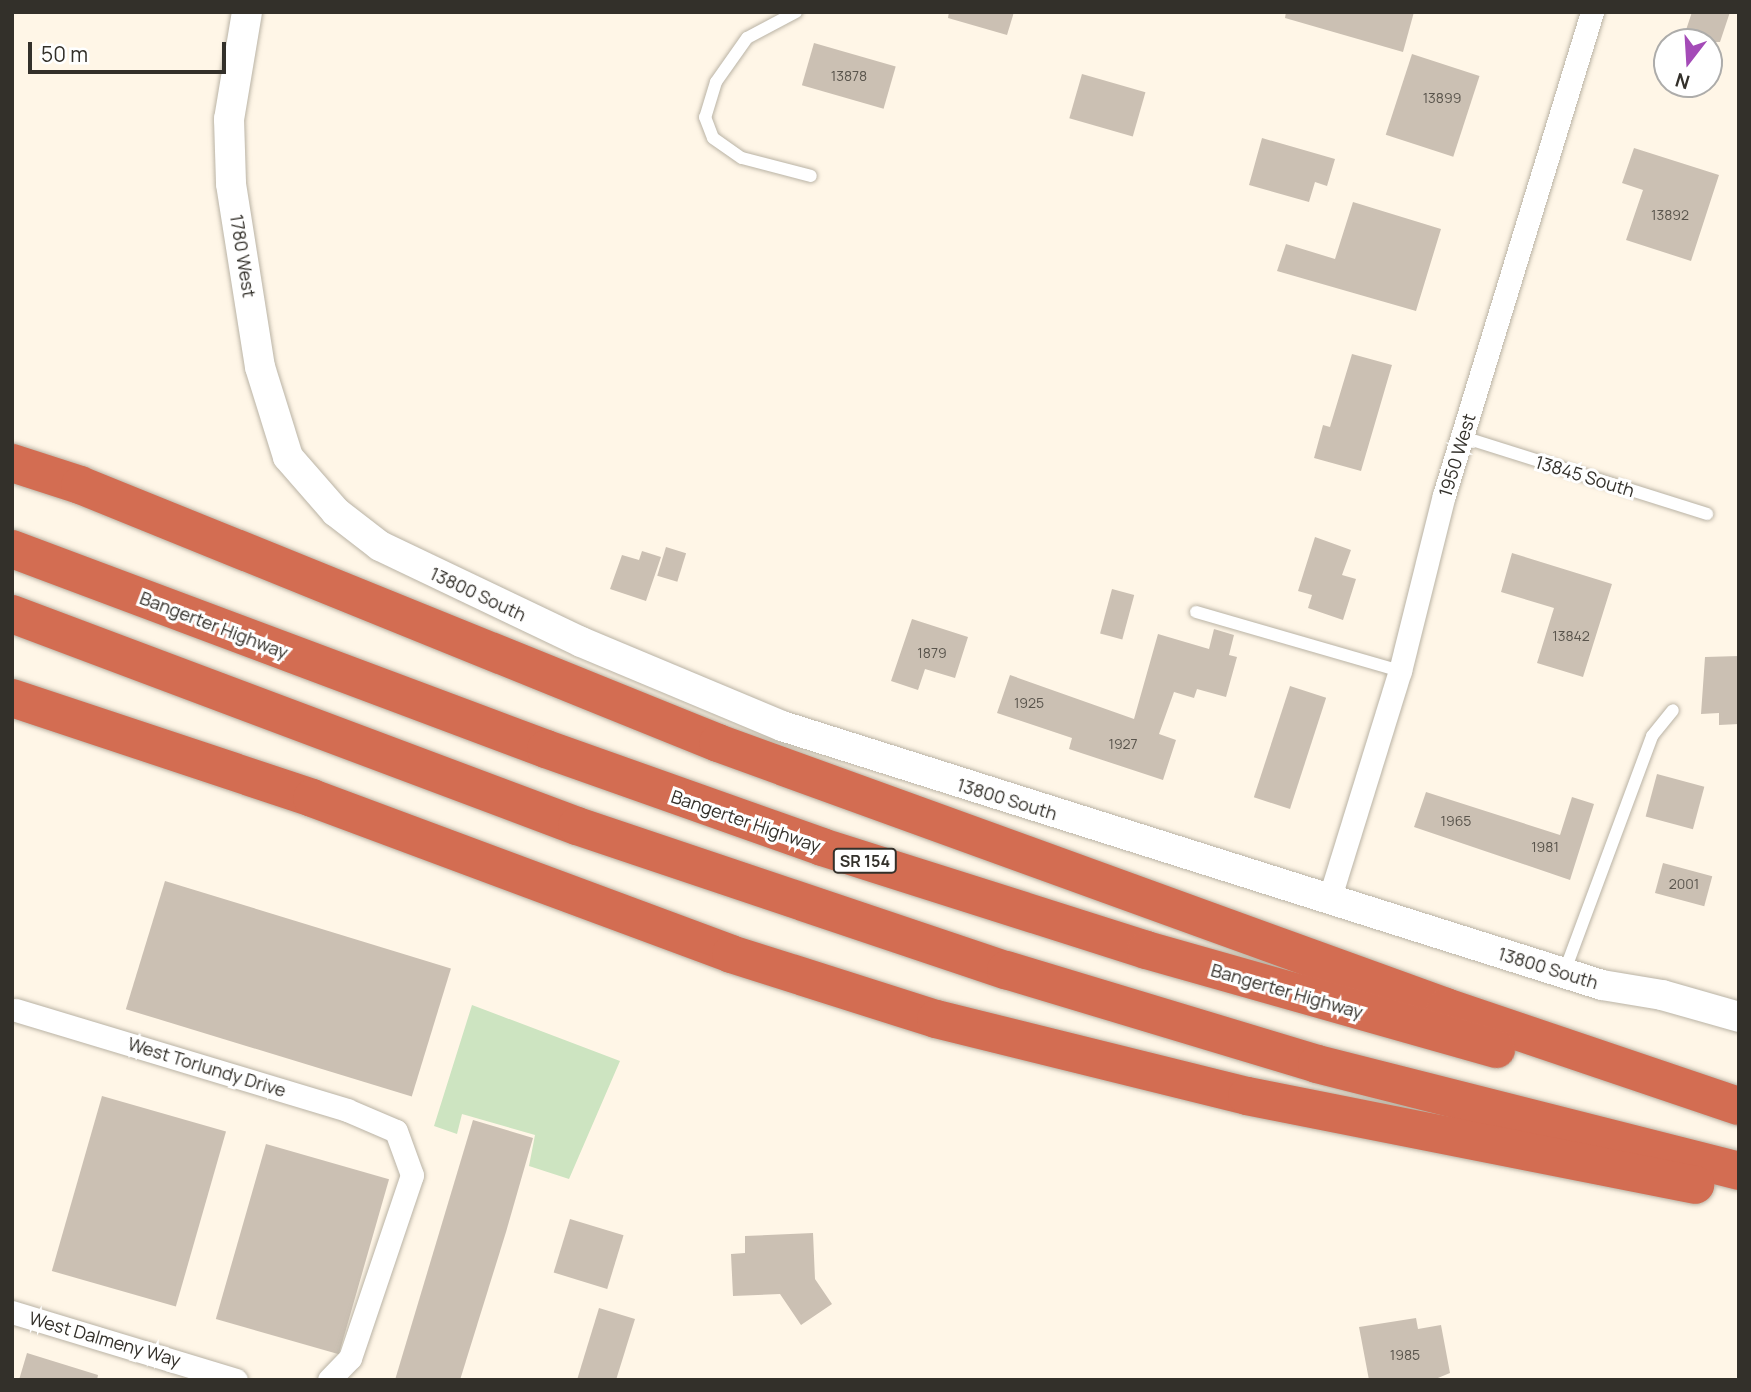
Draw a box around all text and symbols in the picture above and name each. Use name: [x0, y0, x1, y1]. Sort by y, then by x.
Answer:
scale bar: [32, 28, 229, 72]
north arrow: [1653, 28, 1723, 98]
text: 50 m: [41, 40, 88, 68]
text: N: [1672, 67, 1693, 96]
house number: 13878: [831, 68, 867, 84]
house number: 13899: [1423, 90, 1461, 106]
house number: 13892: [1651, 207, 1689, 223]
street label: 1780 West: [226, 213, 260, 299]
street label: 1950 West: [1434, 411, 1480, 499]
street label: 13845 South: [1533, 451, 1637, 501]
street label: 13800 South: [427, 562, 529, 626]
street label: Bangerter Highway: [137, 587, 291, 663]
house number: 13842: [1552, 628, 1590, 644]
house number: 1879: [917, 645, 947, 661]
house number: 1925: [1014, 695, 1044, 711]
house number: 1927: [1108, 736, 1138, 752]
street label: 13800 South: [954, 774, 1060, 824]
street label: Bangerter Highway: [668, 785, 824, 857]
house number: 1965: [1441, 813, 1471, 829]
house number: 1981: [1531, 839, 1559, 855]
road number: SR 154: [832, 848, 898, 874]
house number: 2001: [1669, 876, 1699, 892]
street label: 13800 South: [1495, 943, 1601, 993]
street label: Bangerter Highway: [1209, 959, 1365, 1023]
street label: West Torlundy Drive: [125, 1033, 289, 1101]
street label: West Dalmeny Way: [27, 1307, 183, 1371]
house number: 1985: [1390, 1347, 1420, 1363]

